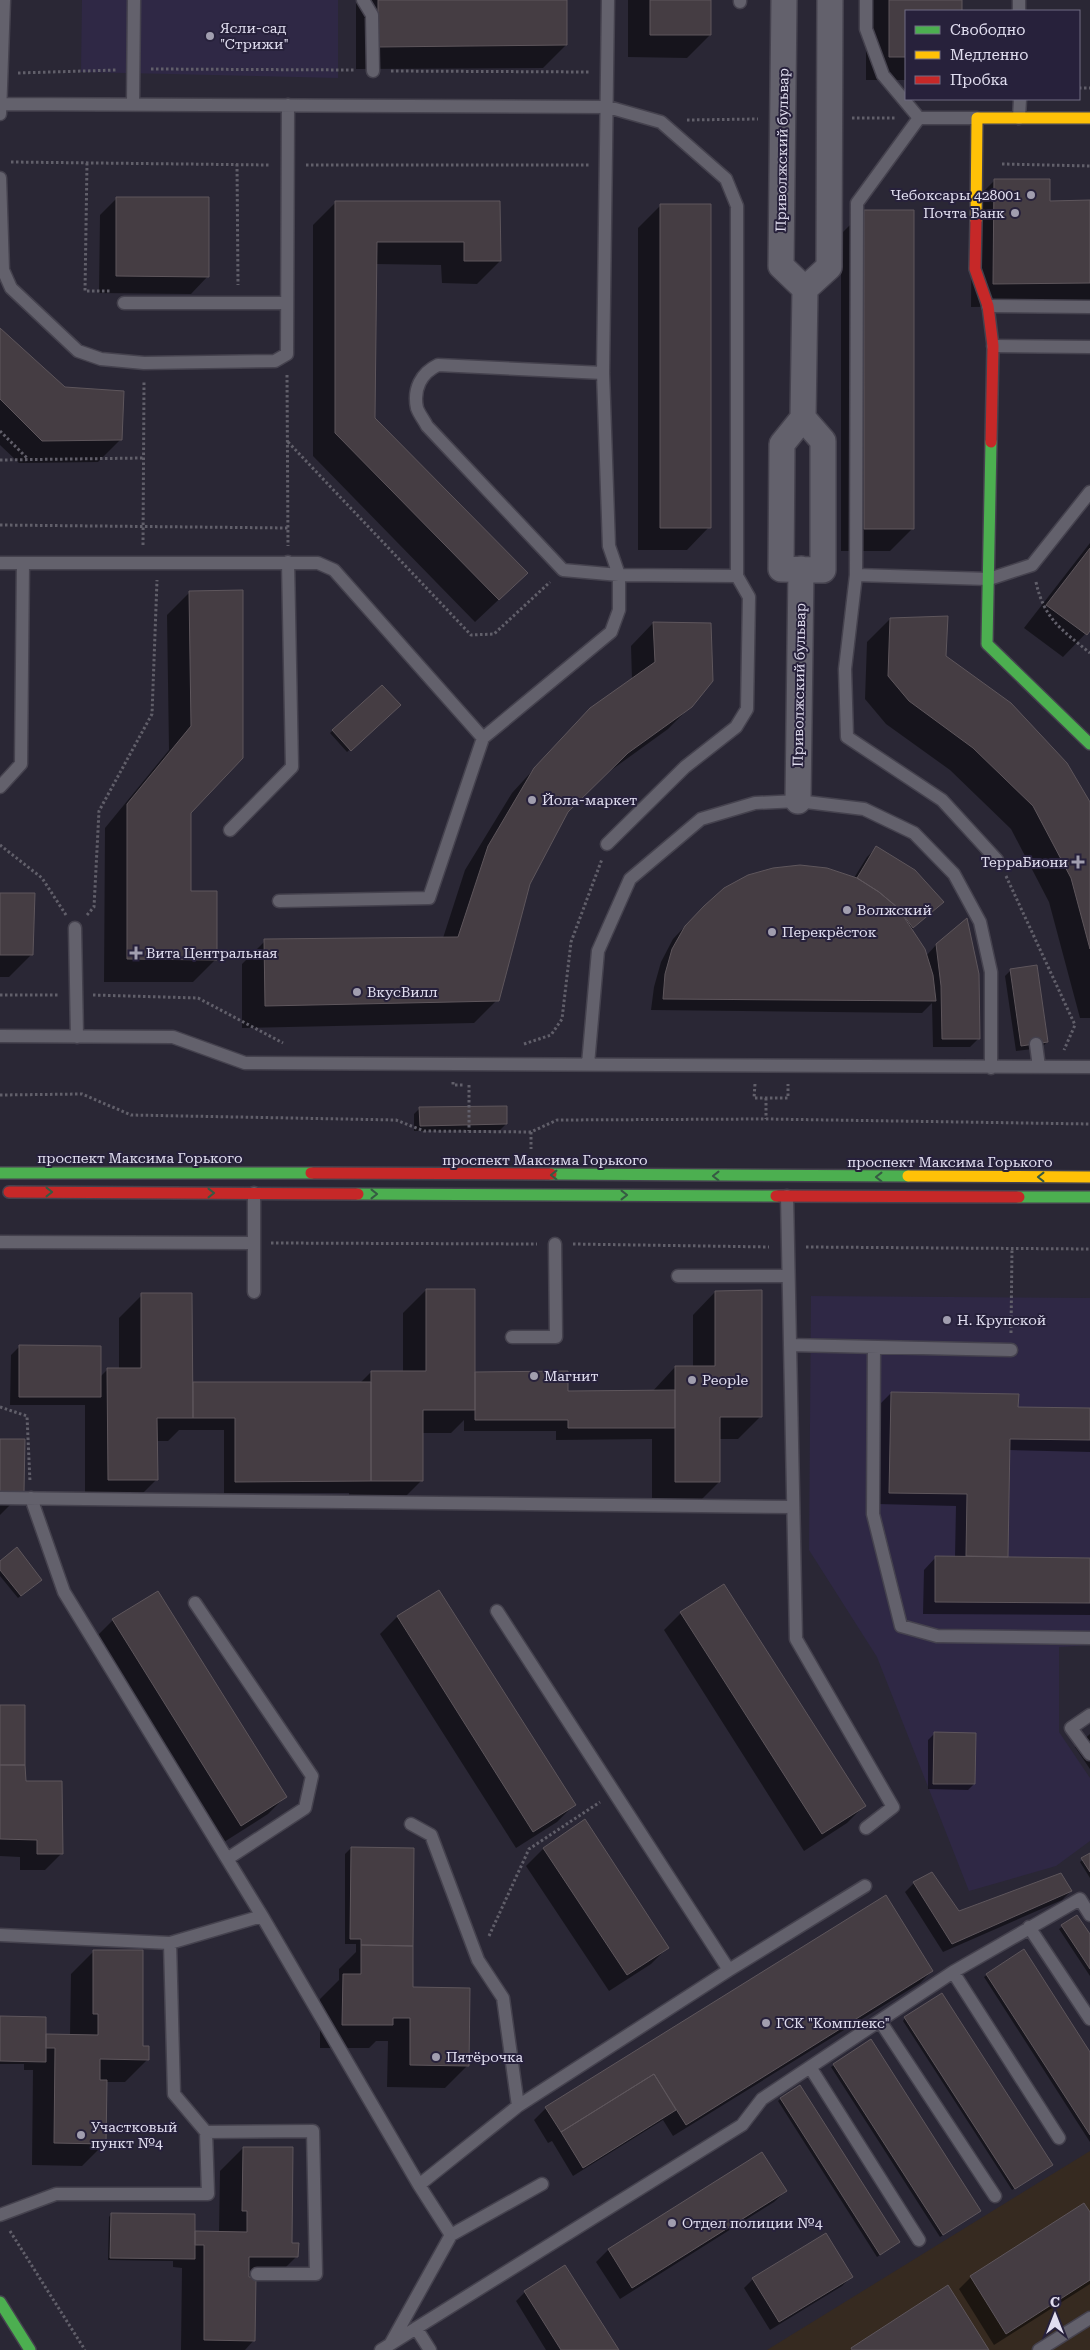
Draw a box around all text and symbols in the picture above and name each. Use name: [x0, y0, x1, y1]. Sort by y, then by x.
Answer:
legend: [905, 10, 1080, 100]
place label: Ясли-сад "Стрижи": [220, 20, 289, 52]
text: Свободно: [950, 21, 1025, 39]
marker: Ясли-сад "Стрижи": [204, 30, 216, 42]
text: Медленно: [950, 46, 1029, 64]
street label: Приволжский бульвар: [773, 68, 791, 232]
text: Пробка: [950, 71, 1008, 89]
place label: Чебоксары 428001: [890, 187, 1021, 203]
marker: Чебоксары 428001: [1025, 189, 1037, 201]
place label: Почта Банк: [923, 205, 1005, 221]
marker: Почта Банк: [1009, 207, 1021, 219]
street label: Приволжский бульвар: [790, 603, 808, 767]
place label: Йола-маркет: [542, 792, 637, 808]
marker: Йола-маркет: [526, 794, 538, 806]
place label: ТерраБиони: [981, 854, 1068, 870]
marker: ТерраБиони: [1072, 856, 1084, 868]
place label: Волжский: [857, 902, 932, 918]
marker: Волжский: [841, 904, 853, 916]
place label: Перекрёсток: [782, 924, 877, 940]
marker: Перекрёсток: [766, 926, 778, 938]
place label: Вита Центральная: [146, 945, 278, 961]
marker: Вита Центральная: [130, 947, 142, 959]
place label: ВкусВилл: [367, 984, 438, 1000]
marker: ВкусВилл: [351, 986, 363, 998]
street label: проспект Максима Горького: [37, 1150, 243, 1166]
street label: проспект Максима Горького: [442, 1152, 648, 1168]
street label: проспект Максима Горького: [847, 1154, 1053, 1170]
one-way arrow: [550, 1170, 558, 1180]
one-way arrow: [712, 1171, 720, 1181]
one-way arrow: [875, 1171, 883, 1182]
one-way arrow: [1037, 1172, 1045, 1182]
one-way arrow: [45, 1187, 53, 1198]
one-way arrow: [208, 1188, 215, 1198]
one-way arrow: [370, 1189, 378, 1199]
one-way arrow: [620, 1190, 628, 1200]
place label: Н. Крупской: [957, 1312, 1046, 1328]
marker: Н. Крупской: [941, 1314, 953, 1326]
place label: Магнит: [544, 1368, 598, 1384]
marker: Магнит: [528, 1370, 540, 1382]
place label: People: [702, 1372, 749, 1388]
marker: People: [686, 1374, 698, 1386]
place label: ГСК "Комплекс": [776, 2015, 890, 2031]
marker: ГСК "Комплекс": [760, 2017, 772, 2029]
place label: Пятёрочка: [446, 2049, 523, 2065]
marker: Пятёрочка: [430, 2051, 442, 2063]
place label: Участковый пункт №4: [91, 2119, 177, 2151]
marker: Участковый пункт №4: [75, 2129, 87, 2141]
place label: Отдел полиции №4: [682, 2215, 823, 2231]
marker: Отдел полиции №4: [666, 2217, 678, 2229]
north arrow: [1030, 2290, 1080, 2340]
text: С: [1050, 2294, 1060, 2310]

